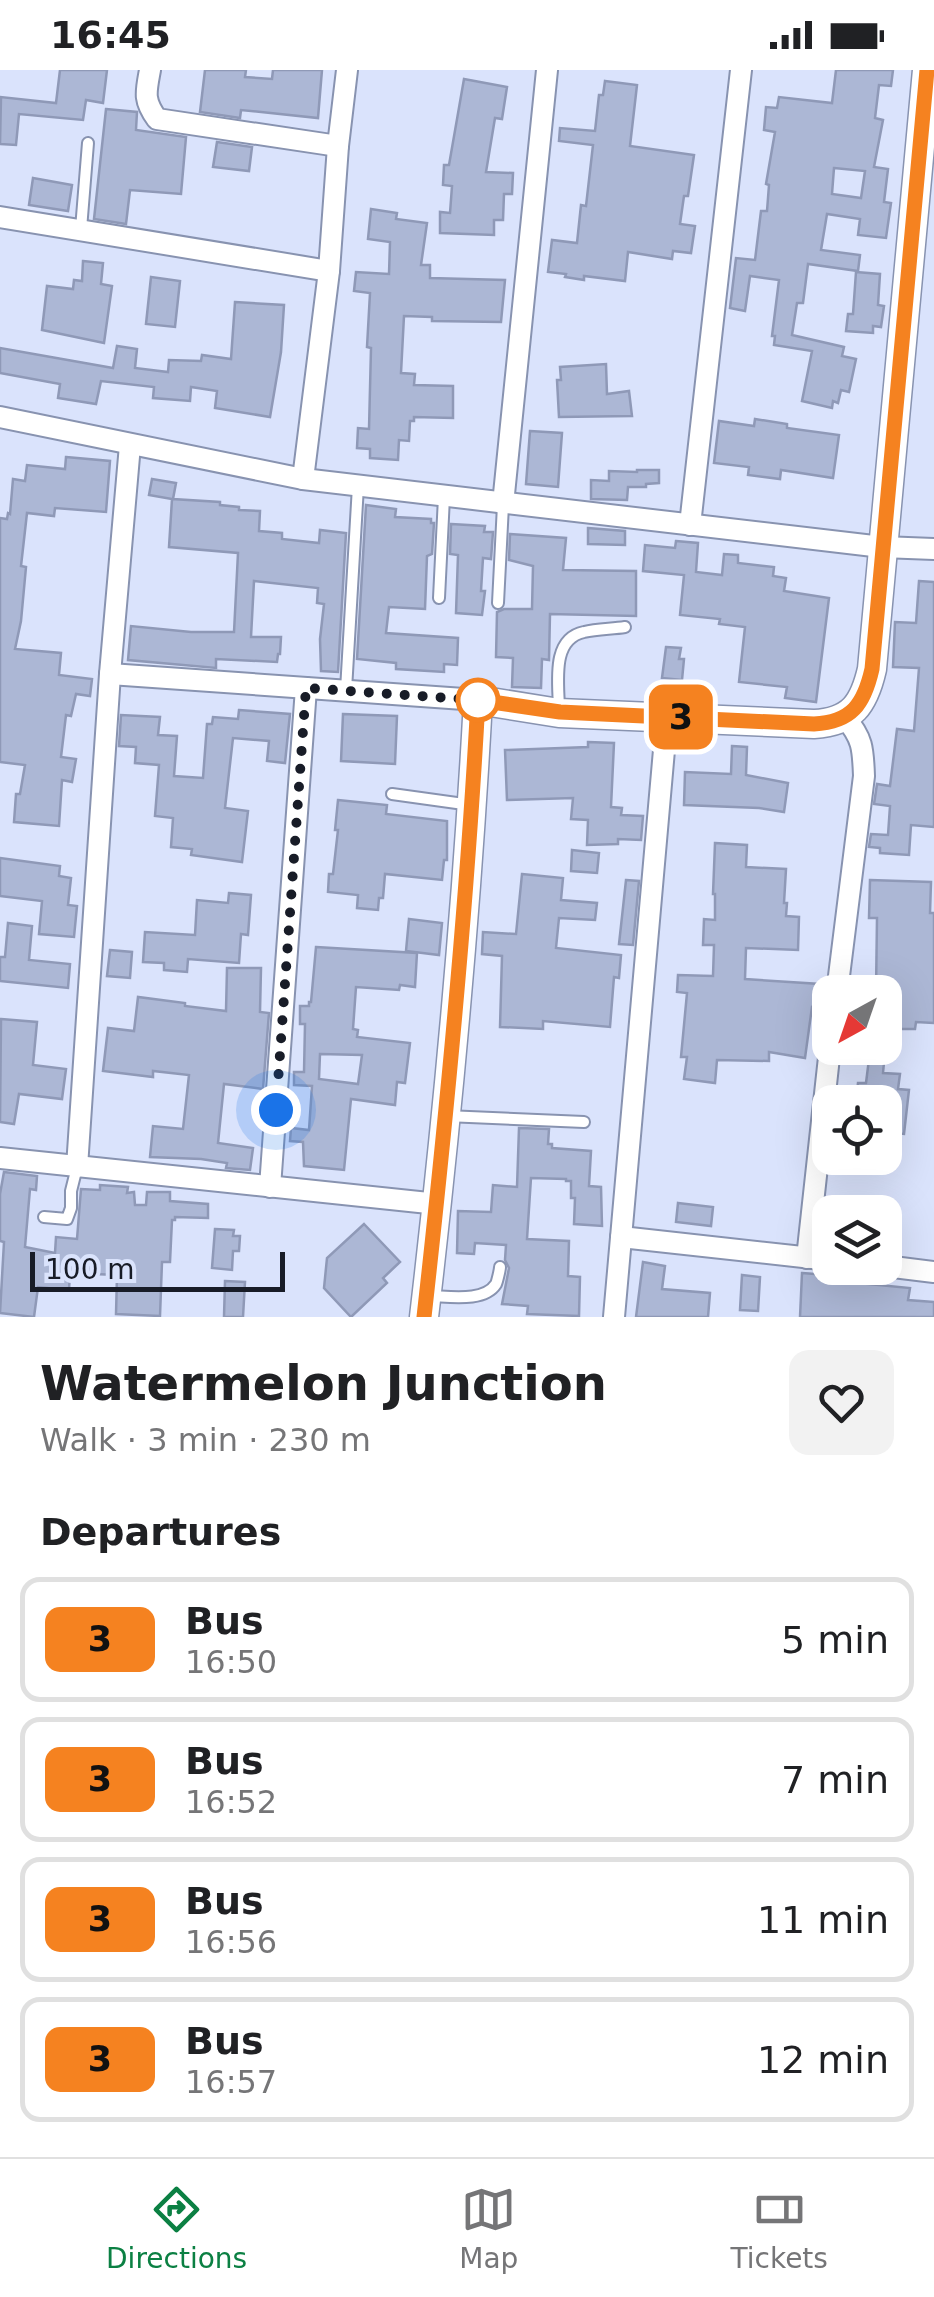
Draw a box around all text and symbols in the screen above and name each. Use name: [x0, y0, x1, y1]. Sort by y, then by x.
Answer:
text: 16:45: [50, 13, 171, 57]
unlabelled marker: [457, 679, 499, 721]
line badge: 3: [648, 684, 714, 750]
text: 3: [669, 697, 693, 737]
north arrow: [812, 975, 902, 1065]
map controls: [812, 975, 902, 1285]
your location: [251, 1085, 301, 1135]
button: locate: [812, 1085, 902, 1175]
button: layers: [812, 1195, 902, 1285]
scale bar: [30, 1247, 285, 1292]
text: 100 m: [45, 1253, 135, 1286]
button: heart: [789, 1350, 894, 1455]
text: Watermelon Junction: [40, 1355, 607, 1411]
text: Walk · 3 min · 230 m: [40, 1421, 371, 1459]
text: Departures: [40, 1510, 281, 1554]
text: Bus: [185, 1599, 264, 1643]
text: 5 min: [781, 1618, 889, 1662]
text: 3: [88, 1619, 112, 1659]
text: 16:50: [185, 1643, 277, 1681]
text: Bus: [185, 1739, 264, 1783]
text: 7 min: [781, 1758, 889, 1802]
text: 3: [88, 1759, 112, 1799]
text: 16:52: [185, 1783, 277, 1821]
text: Bus: [185, 1879, 264, 1923]
text: 11 min: [757, 1898, 889, 1942]
text: 3: [88, 1899, 112, 1939]
text: 16:56: [185, 1923, 277, 1961]
text: Bus: [185, 2019, 264, 2063]
text: 12 min: [757, 2038, 889, 2082]
text: 3: [88, 2039, 112, 2079]
text: 16:57: [185, 2063, 277, 2101]
tab: Directions: [106, 2182, 247, 2275]
tab: Map: [459, 2182, 518, 2275]
tab: Tickets: [731, 2182, 828, 2275]

